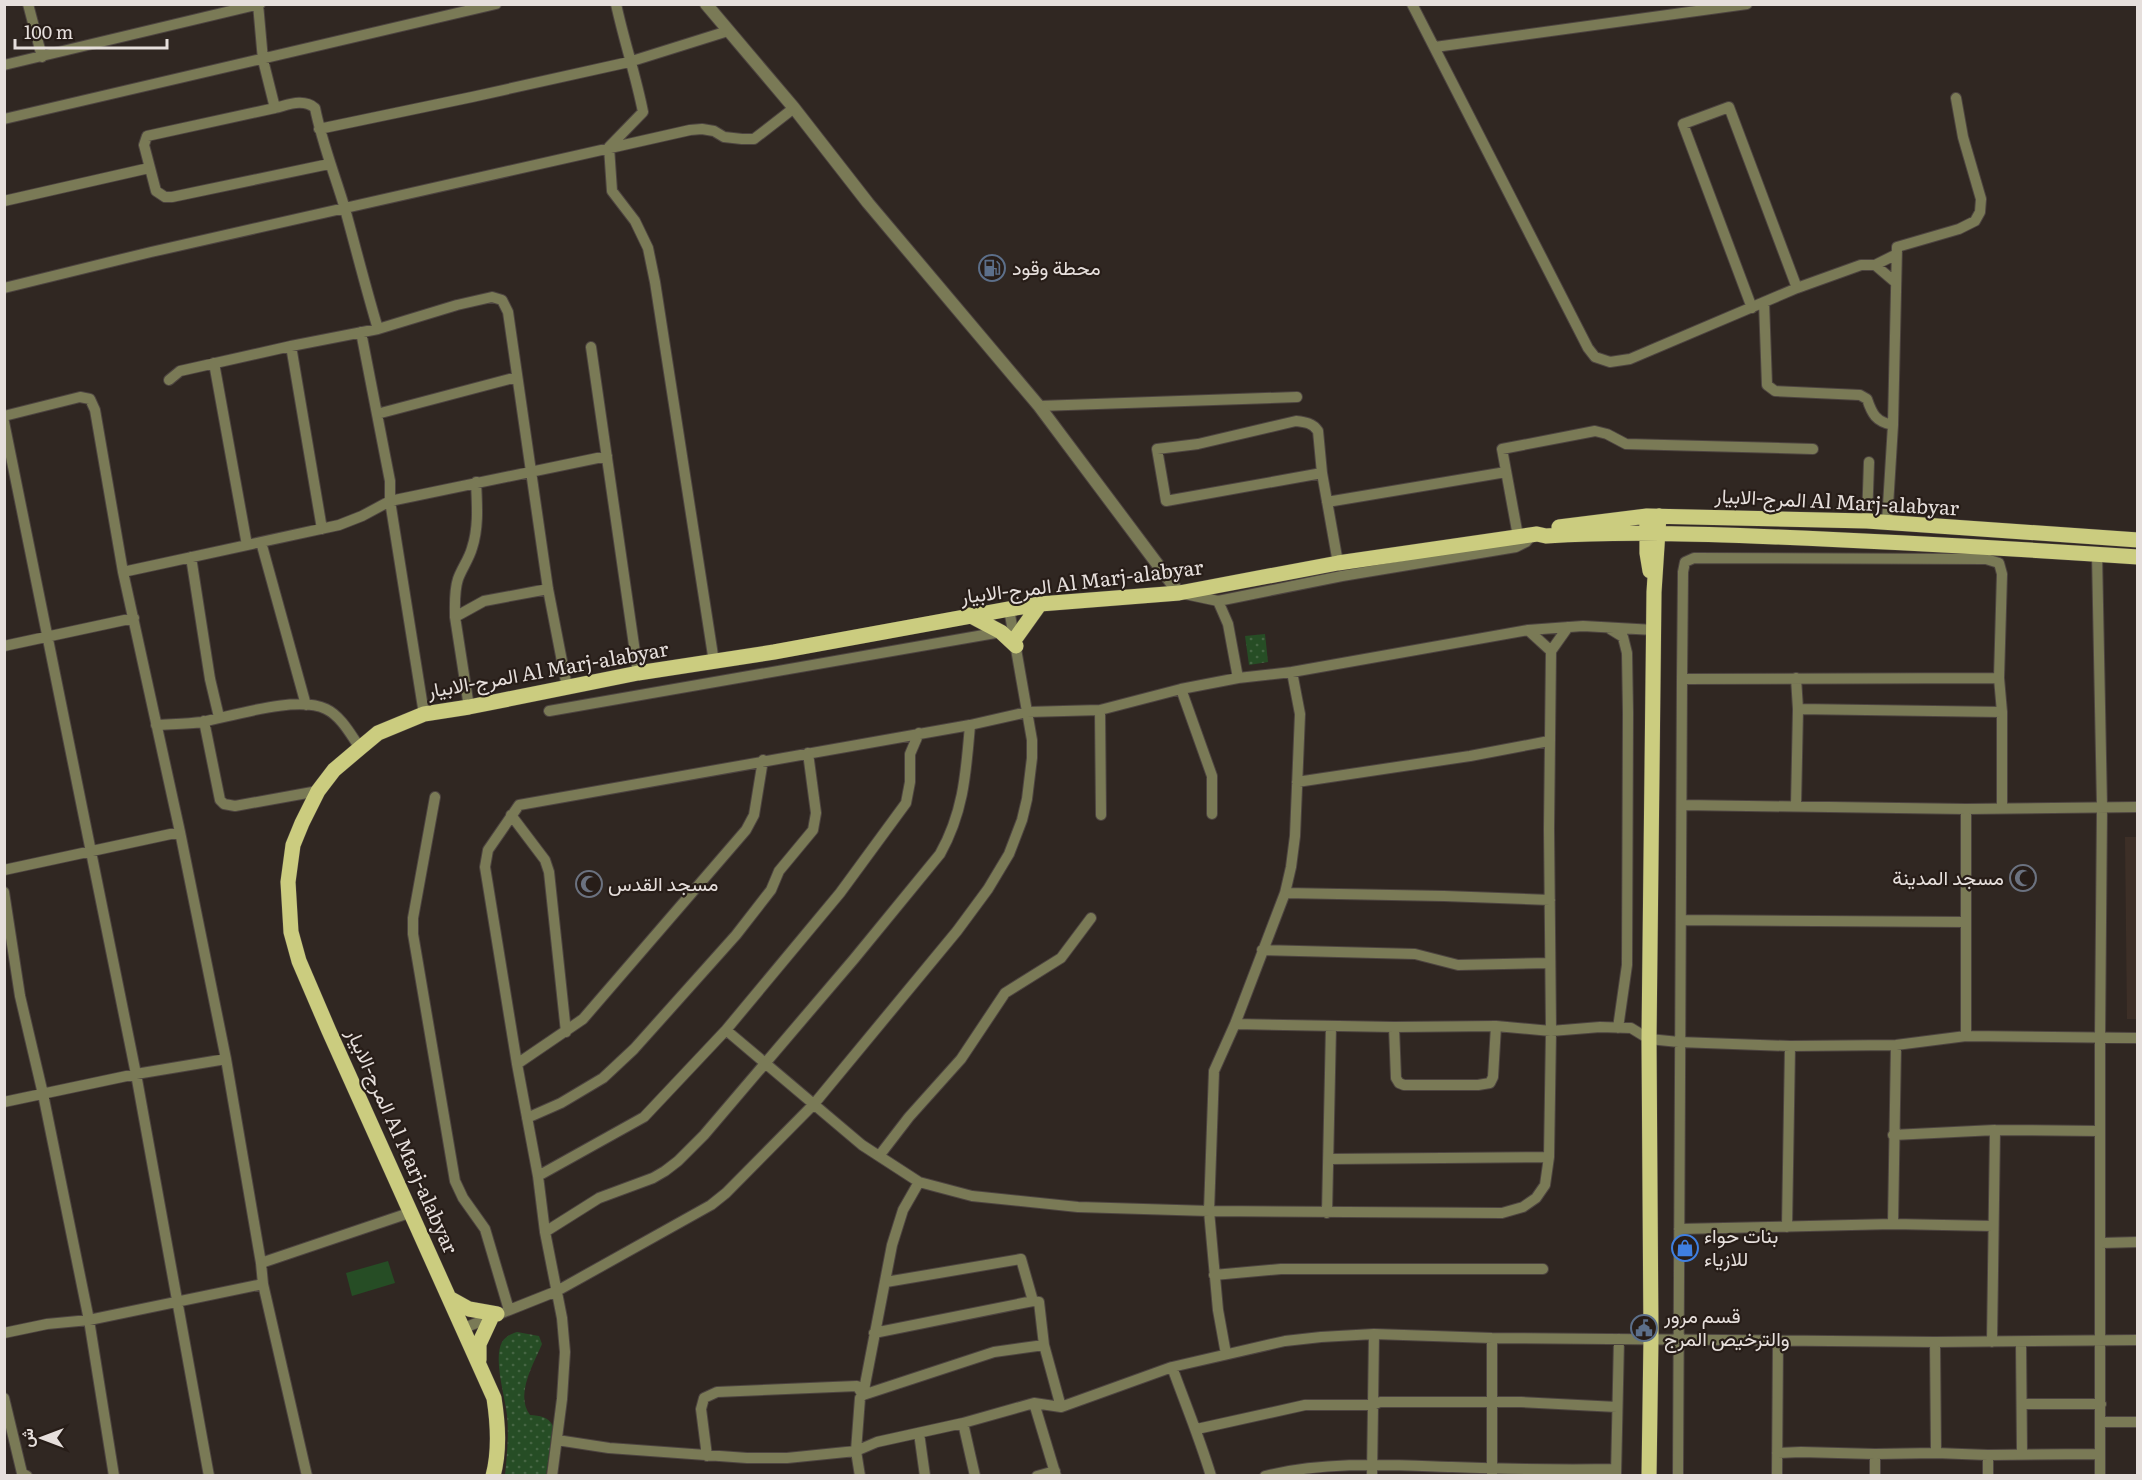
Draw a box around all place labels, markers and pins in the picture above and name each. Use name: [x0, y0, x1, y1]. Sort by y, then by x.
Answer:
place label: محطة وقود: [1012, 251, 1101, 281]
fuel station icon: محطة وقود: [977, 253, 1007, 283]
place label: مسجد المدينة: [1892, 861, 2004, 891]
mosque icon: مسجد المدينة: [2008, 863, 2038, 893]
place label: مسجد القدس: [608, 867, 718, 897]
mosque icon: مسجد القدس: [574, 869, 604, 899]
place label: بنات حواء للازياء: [1704, 1219, 1778, 1272]
shop icon: بنات حواء للازياء: [1670, 1233, 1700, 1263]
place label: قسم مرور والترخيص المرج: [1663, 1299, 1790, 1353]
public building icon: قسم مرور والترخيص المرج: [1629, 1313, 1659, 1343]

